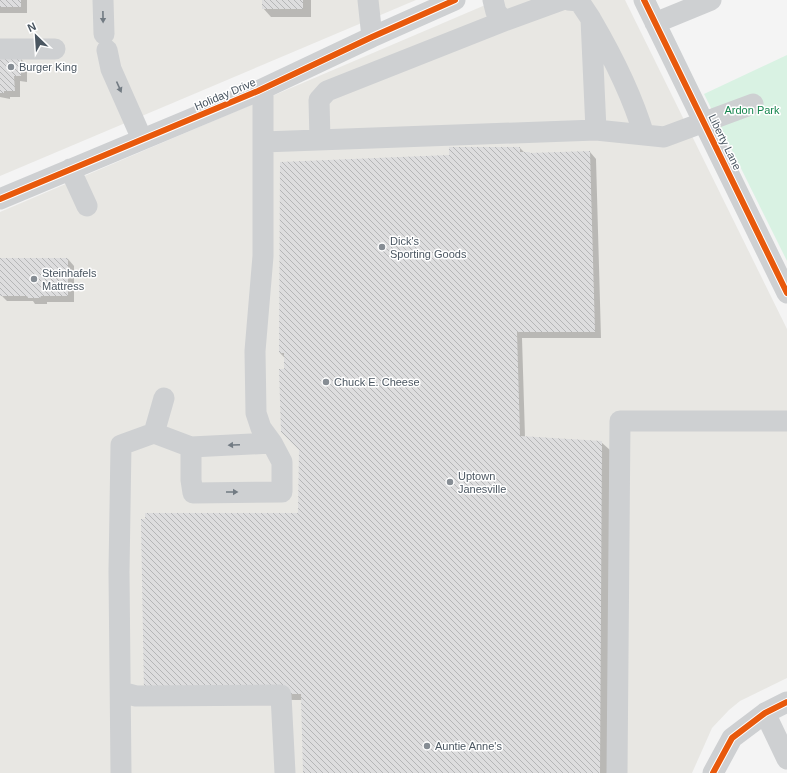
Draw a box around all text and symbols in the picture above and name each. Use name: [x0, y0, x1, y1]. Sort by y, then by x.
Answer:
one-way arrow: [100, 11, 106, 24]
north arrow: [16, 16, 56, 56]
text: N: [26, 20, 38, 34]
place label: Burger King: [19, 61, 77, 73]
marker: Burger King: [6, 62, 16, 72]
street label: Holiday Drive: [193, 76, 257, 112]
one-way arrow: [116, 81, 122, 92]
park label: Ardon Park: [724, 104, 780, 116]
street label: Liberty Lane: [706, 112, 744, 172]
place label: Dick's Sporting Goods: [390, 235, 467, 260]
marker: Dick's Sporting Goods: [377, 242, 387, 252]
place label: Steinhafels Mattress: [42, 267, 97, 292]
marker: Steinhafels Mattress: [29, 274, 39, 284]
place label: Chuck E. Cheese: [334, 376, 420, 388]
marker: Chuck E. Cheese: [321, 377, 331, 387]
one-way arrow: [228, 441, 240, 448]
place label: Uptown Janesville: [458, 470, 506, 495]
marker: Uptown Janesville: [445, 477, 455, 487]
one-way arrow: [226, 489, 239, 495]
place label: Auntie Anne's: [435, 740, 502, 752]
marker: Auntie Anne's: [422, 741, 432, 751]

